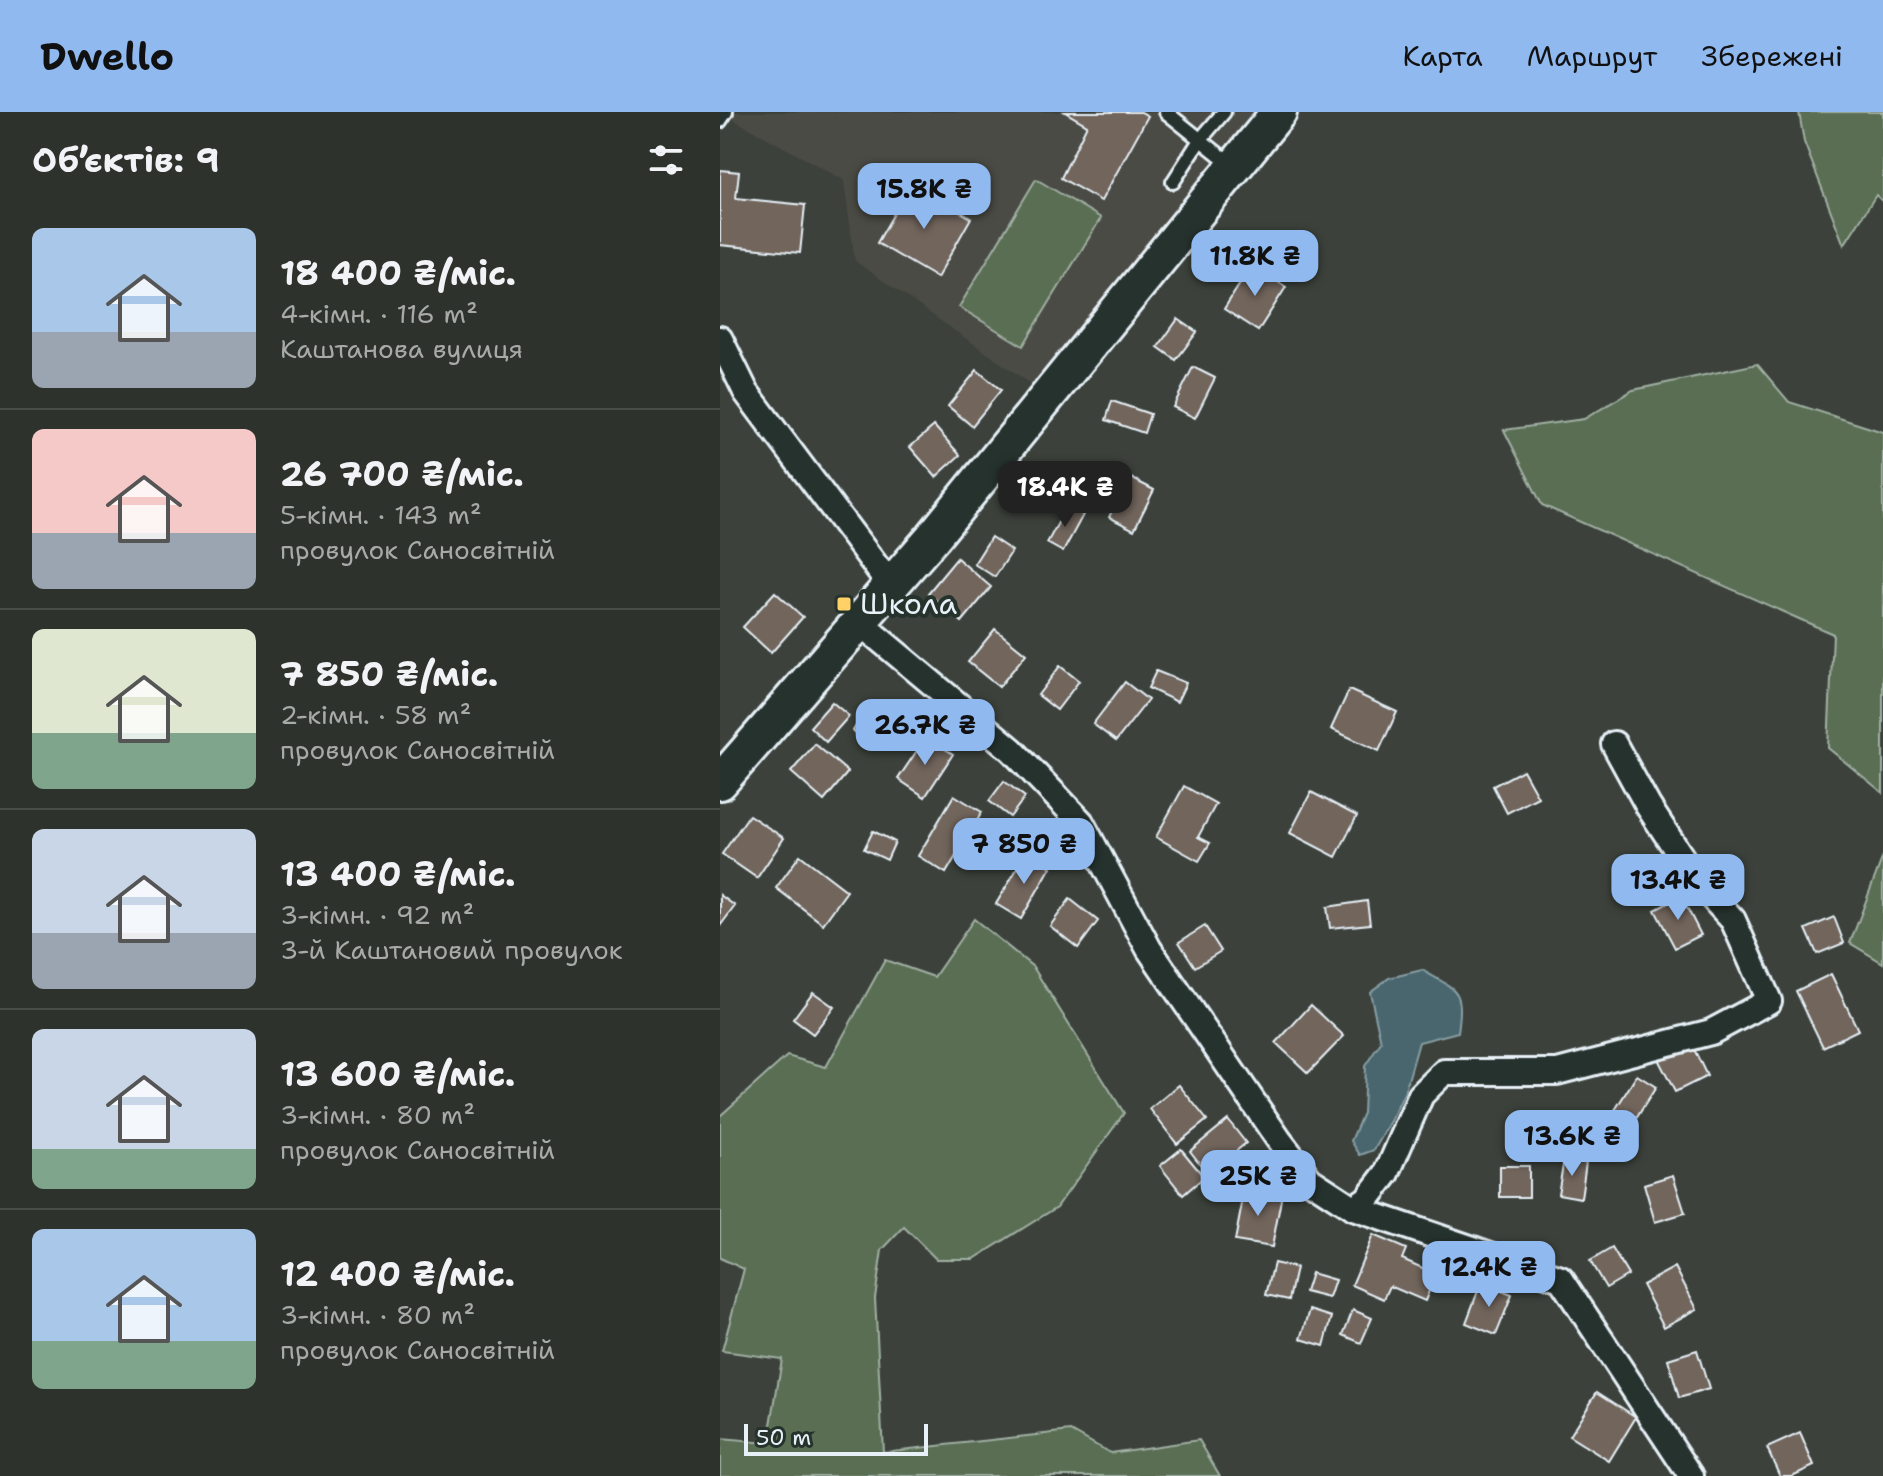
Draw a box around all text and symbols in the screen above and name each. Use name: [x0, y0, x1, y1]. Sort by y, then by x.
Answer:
text: Dwello: [40, 31, 174, 82]
text: Карта: [1403, 37, 1483, 75]
text: Маршрут: [1527, 37, 1657, 75]
text: Збережені: [1701, 37, 1843, 75]
text: Об’єктів: 9: [32, 137, 220, 183]
icon: filters: [644, 138, 688, 182]
pin: 15.8K ₴: [850, 163, 998, 231]
text: 15.8K ₴: [876, 171, 972, 206]
pin: 11.8K ₴: [1181, 230, 1329, 298]
text: 11.8K ₴: [1209, 238, 1301, 273]
text: 18 400 ₴/міс.: [280, 250, 516, 296]
icon: home: [96, 260, 192, 356]
text: 4-кімн. · 116 m²: [280, 296, 478, 331]
text: Каштанова вулиця: [280, 331, 523, 366]
text: 26 700 ₴/міс.: [280, 451, 524, 497]
icon: home: [96, 461, 192, 557]
pin: 18.4K ₴: [991, 461, 1139, 529]
text: 18.4K ₴: [1016, 469, 1114, 504]
text: 5-кімн. · 143 m²: [280, 497, 482, 532]
text: провулок Саносвітній: [280, 532, 555, 567]
place label: Школа: [860, 583, 958, 624]
marker: Школа: [835, 595, 853, 613]
text: 7 850 ₴/міс.: [280, 651, 498, 697]
icon: home: [96, 661, 192, 757]
text: 2-кімн. · 58 m²: [280, 697, 471, 732]
pin: 26.7K ₴: [851, 699, 999, 767]
text: 26.7K ₴: [874, 707, 976, 742]
text: провулок Саносвітній: [280, 732, 555, 767]
pin: 7 850 ₴: [950, 818, 1098, 886]
text: 7 850 ₴: [971, 826, 1077, 861]
text: 13 400 ₴/міс.: [280, 851, 516, 897]
pin: 13.4K ₴: [1604, 854, 1752, 922]
icon: home: [96, 861, 192, 957]
text: 13.4K ₴: [1629, 862, 1727, 897]
text: 3-кімн. · 92 m²: [280, 897, 474, 932]
text: 3-й Каштановий провулок: [280, 932, 623, 967]
text: 13 600 ₴/міс.: [280, 1051, 515, 1097]
icon: home: [96, 1061, 192, 1157]
text: 3-кімн. · 80 m²: [280, 1097, 475, 1132]
pin: 13.6K ₴: [1498, 1110, 1646, 1178]
text: 13.6K ₴: [1523, 1118, 1621, 1153]
text: провулок Саносвітній: [280, 1132, 555, 1167]
pin: 25K ₴: [1202, 1150, 1314, 1218]
text: 25K ₴: [1219, 1158, 1297, 1193]
pin: 12.4K ₴: [1415, 1241, 1563, 1309]
text: 12.4K ₴: [1440, 1249, 1538, 1284]
text: 12 400 ₴/міс.: [280, 1251, 515, 1297]
icon: home: [96, 1261, 192, 1357]
text: 3-кімн. · 80 m²: [280, 1297, 475, 1332]
text: провулок Саносвітній: [280, 1332, 555, 1367]
scale bar: [744, 1420, 928, 1456]
text: 50 m: [756, 1423, 811, 1452]

